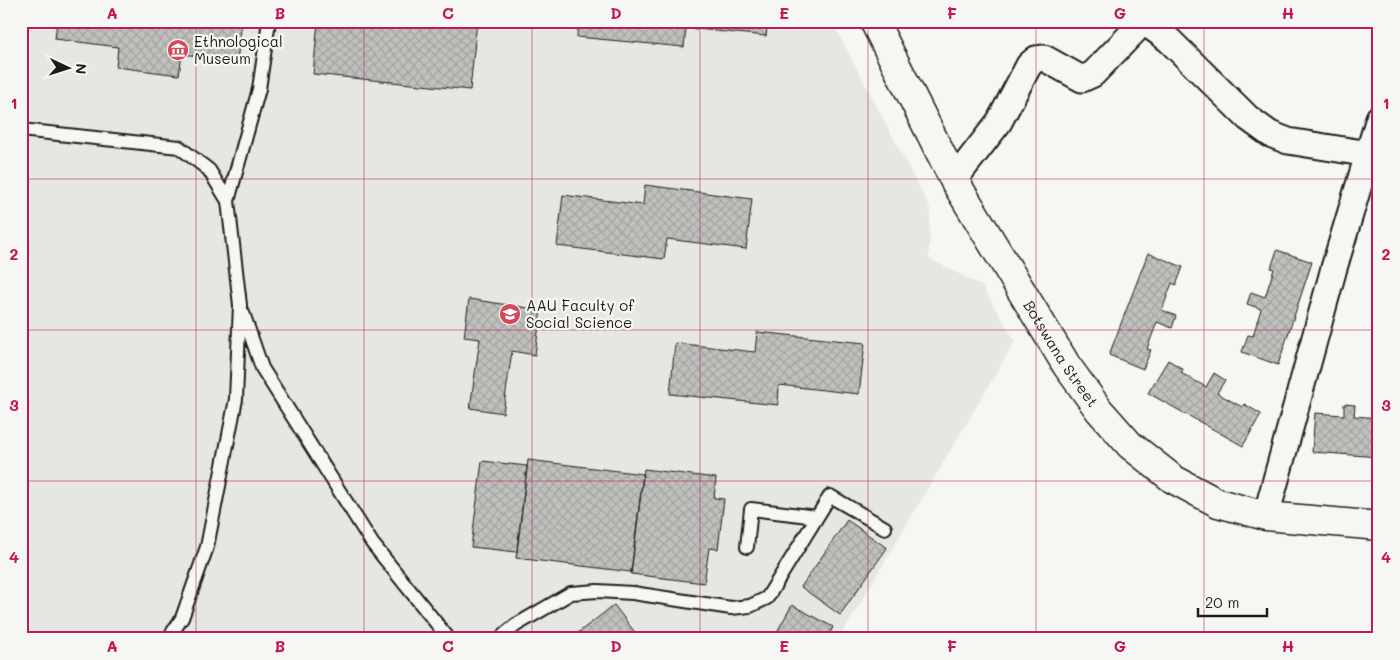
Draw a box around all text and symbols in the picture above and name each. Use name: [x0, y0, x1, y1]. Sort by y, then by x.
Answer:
text: A: [106, 2, 118, 23]
text: B: [275, 2, 285, 23]
text: C: [442, 2, 454, 23]
text: D: [610, 2, 622, 23]
text: E: [779, 2, 789, 23]
text: F: [947, 2, 957, 23]
text: G: [1114, 2, 1126, 23]
text: H: [1282, 2, 1294, 23]
place label: Ethnological Museum: [194, 31, 283, 68]
museum icon: Ethnological Museum: [166, 38, 190, 62]
north arrow: [42, 42, 92, 92]
text: N: [72, 63, 91, 75]
text: 1: [10, 92, 18, 113]
text: 1: [1382, 92, 1390, 113]
text: 2: [10, 243, 19, 264]
text: 2: [1382, 243, 1391, 264]
place label: AAU Faculty of Social Science: [526, 295, 635, 332]
street label: Botswana Street: [1019, 296, 1103, 411]
school or university icon: AAU Faculty of Social Science: [498, 302, 522, 326]
text: 3: [9, 394, 19, 415]
text: 3: [1381, 394, 1391, 415]
text: 4: [9, 546, 19, 567]
text: 4: [1381, 546, 1391, 567]
scale bar: [1198, 585, 1266, 617]
text: 20 m: [1205, 592, 1239, 612]
text: A: [106, 635, 118, 656]
text: B: [275, 635, 285, 656]
text: C: [442, 635, 454, 656]
text: D: [610, 635, 622, 656]
text: E: [779, 635, 789, 656]
text: F: [947, 635, 957, 656]
text: G: [1114, 635, 1126, 656]
text: H: [1282, 635, 1294, 656]

